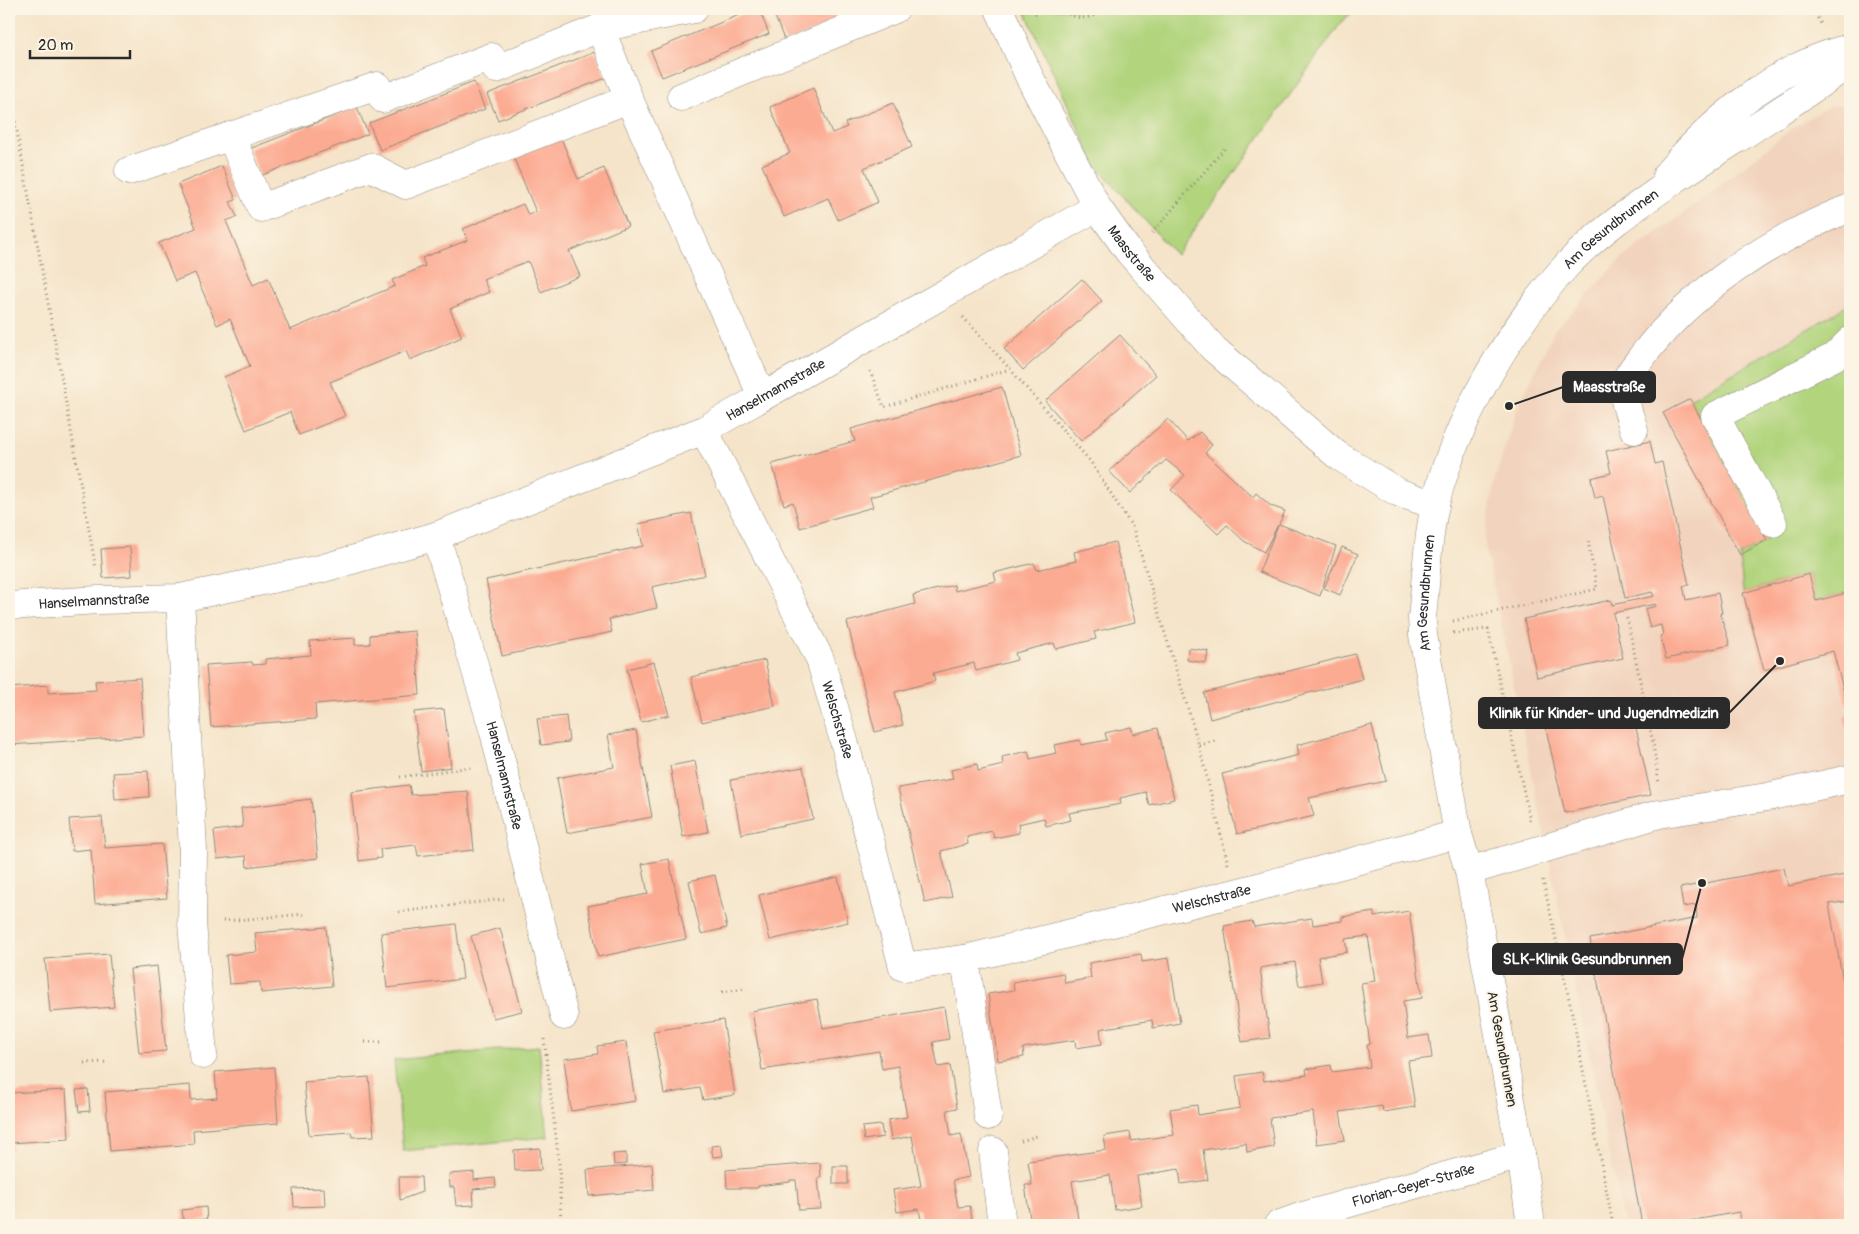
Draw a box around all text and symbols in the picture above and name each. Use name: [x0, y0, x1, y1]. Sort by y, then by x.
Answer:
scale bar: [30, 28, 130, 60]
text: 20 m: [38, 36, 73, 55]
street label: Am Gesundbrunnen: [1559, 185, 1661, 272]
street label: Maasstraße: [1104, 222, 1159, 285]
street label: Hanselmannstraße: [723, 355, 828, 424]
callout: Maasstraße: [1563, 372, 1655, 402]
text: Maasstraße: [1573, 378, 1646, 397]
street label: Am Gesundbrunnen: [1414, 533, 1438, 653]
street label: Hanselmannstraße: [38, 590, 150, 613]
street label: Welschstraße: [818, 679, 857, 761]
callout: Klinik für Kinder- und Jugendmedizin: [1479, 698, 1729, 728]
text: Klinik für Kinder- und Jugendmedizin: [1489, 704, 1719, 723]
street label: Hanselmannstraße: [483, 719, 526, 831]
street label: Welschstraße: [1171, 881, 1253, 917]
callout: SLK-Klinik Gesundbrunnen: [1493, 944, 1682, 974]
text: SLK-Klinik Gesundbrunnen: [1503, 950, 1672, 969]
street label: Am Gesundbrunnen: [1483, 990, 1521, 1108]
street label: Florian-Geyer-Straße: [1350, 1160, 1477, 1210]

